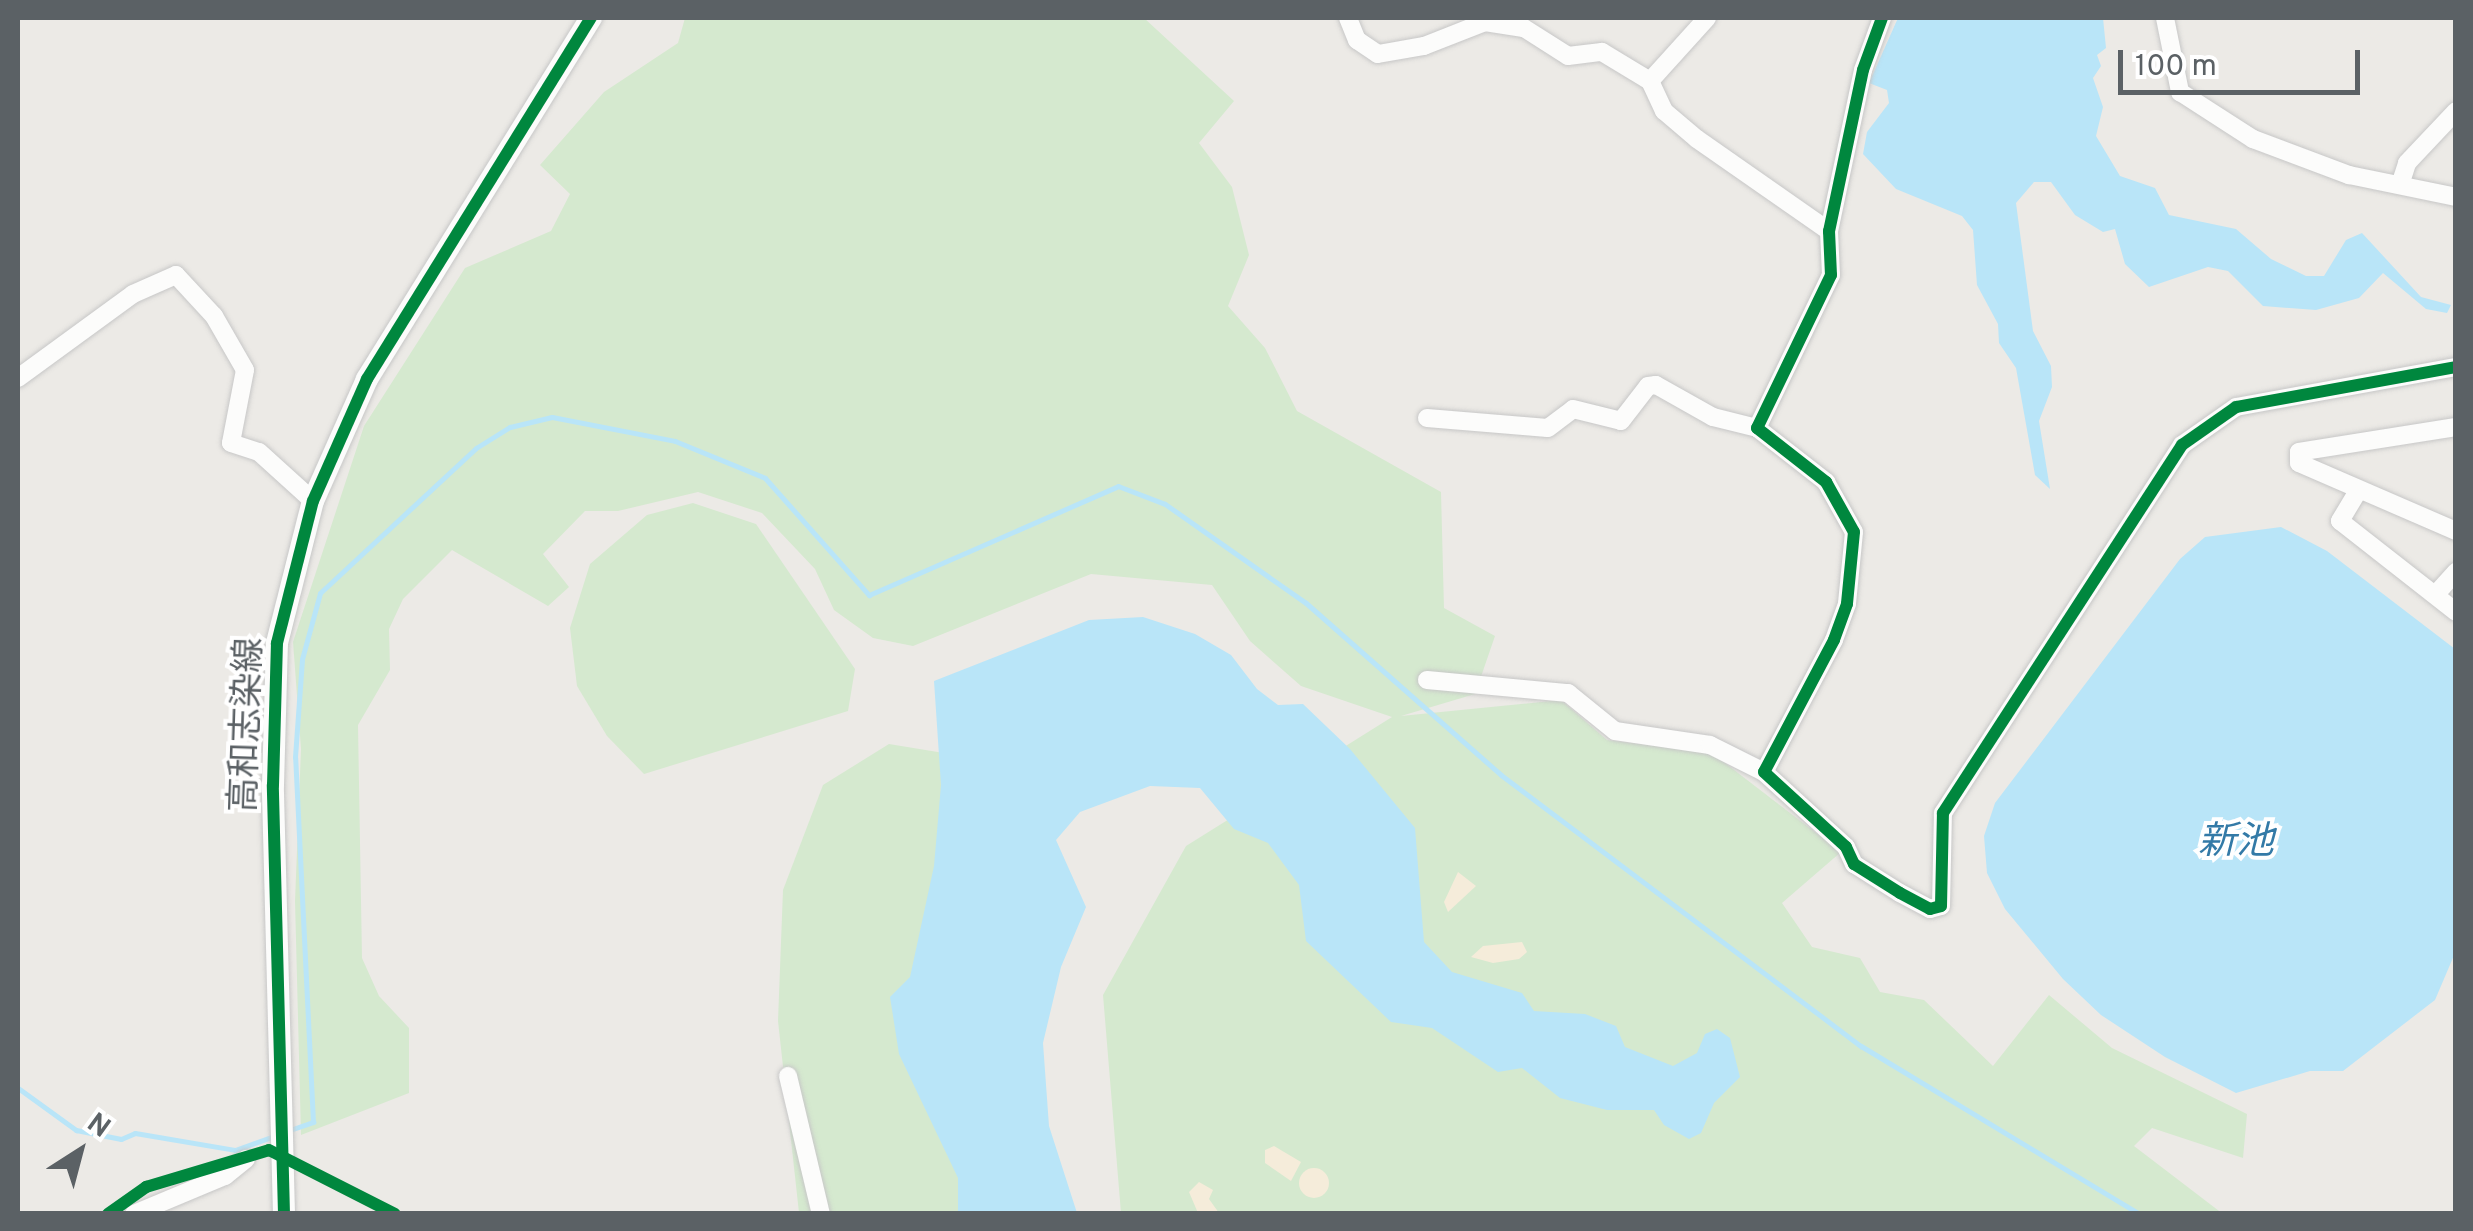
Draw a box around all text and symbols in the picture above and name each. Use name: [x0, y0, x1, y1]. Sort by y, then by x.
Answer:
scale bar: [2123, 30, 2366, 92]
text: 100 m: [2135, 49, 2217, 86]
street label: 高和志染線: [224, 637, 272, 813]
water label: 新池: [2198, 821, 2274, 867]
north arrow: [30, 1101, 130, 1201]
text: N: [79, 1106, 116, 1147]

